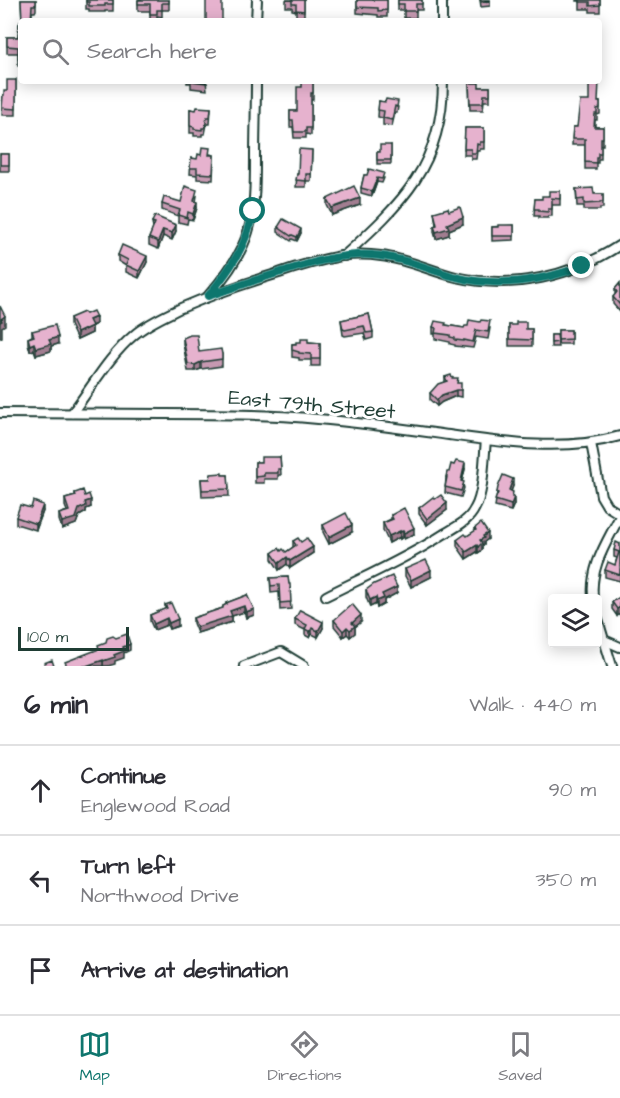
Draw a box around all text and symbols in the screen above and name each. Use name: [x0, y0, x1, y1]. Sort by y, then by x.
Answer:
search box: [18, 18, 602, 84]
icon: search: [39, 35, 72, 68]
text: Search here: [87, 36, 217, 67]
route start: [239, 197, 265, 223]
route end: [568, 252, 594, 278]
street label: East 79th Street: [227, 383, 397, 426]
map controls: [548, 594, 602, 648]
button: layers: [548, 594, 602, 648]
scale bar: [18, 624, 129, 652]
text: 100 m: [27, 626, 68, 648]
text: 6 min: [24, 687, 88, 723]
text: Walk · 440 m: [469, 691, 596, 719]
text: Continue: [81, 761, 166, 792]
icon: ahead: [24, 774, 57, 807]
text: 90 m: [548, 776, 596, 804]
text: Englewood Road: [81, 792, 230, 820]
text: Turn left: [81, 851, 175, 882]
icon: left: [24, 864, 57, 897]
text: 350 m: [535, 866, 596, 894]
text: Northwood Drive: [81, 882, 239, 910]
icon: arrive: [24, 954, 57, 987]
text: Arrive at destination: [81, 955, 288, 986]
tab: Map: [78, 1028, 111, 1086]
tab: Directions: [268, 1028, 342, 1086]
tab: Saved: [498, 1028, 542, 1086]

